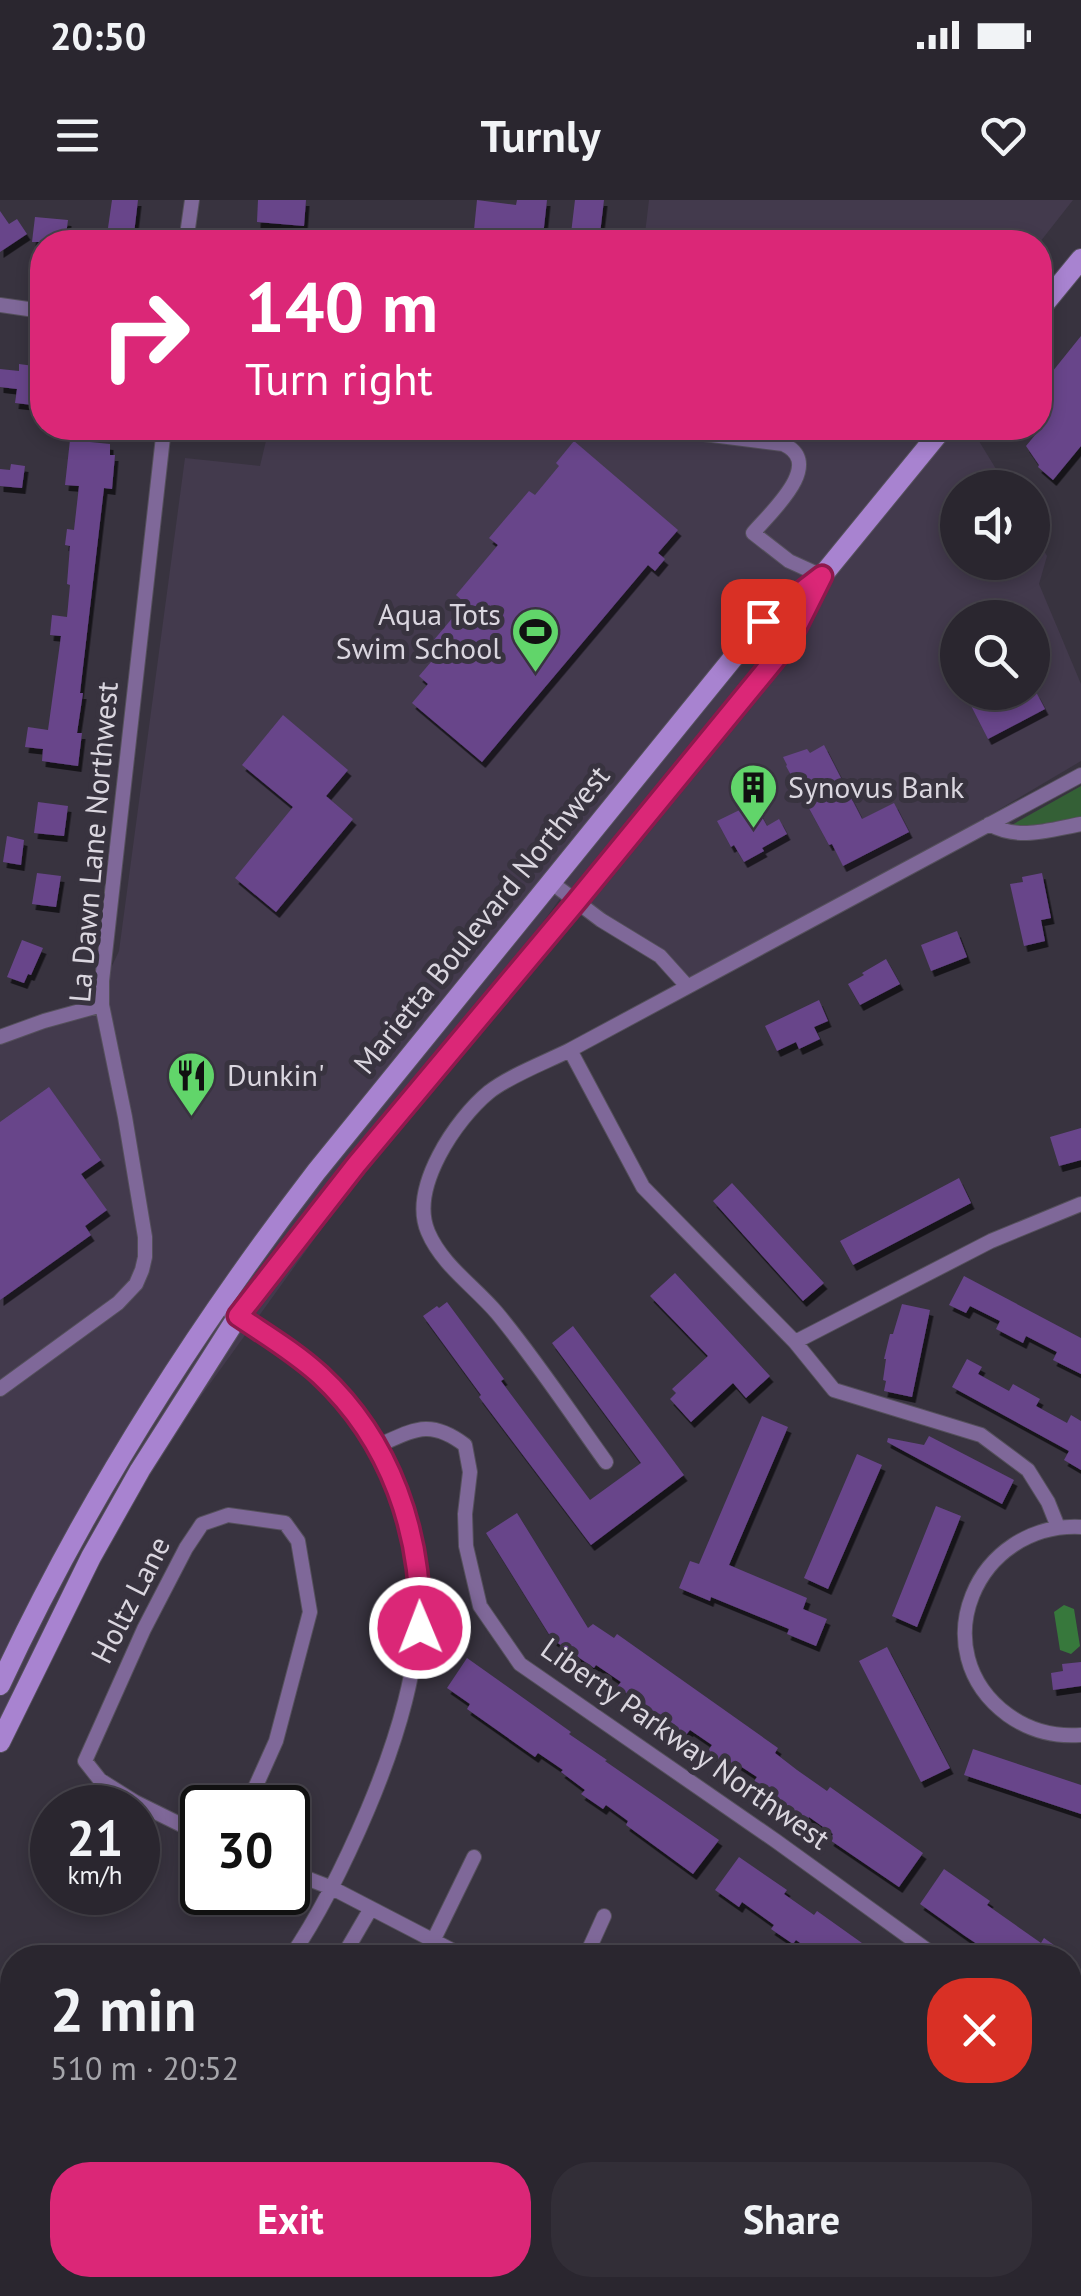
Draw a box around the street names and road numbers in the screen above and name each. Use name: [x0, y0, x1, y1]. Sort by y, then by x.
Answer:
street label: La Dawn Lane Northwest: [59, 680, 126, 1004]
street label: Marietta Boulevard Northwest: [344, 757, 617, 1081]
street label: Holtz Lane: [81, 1529, 178, 1669]
street label: Liberty Parkway Northwest: [534, 1628, 838, 1857]

